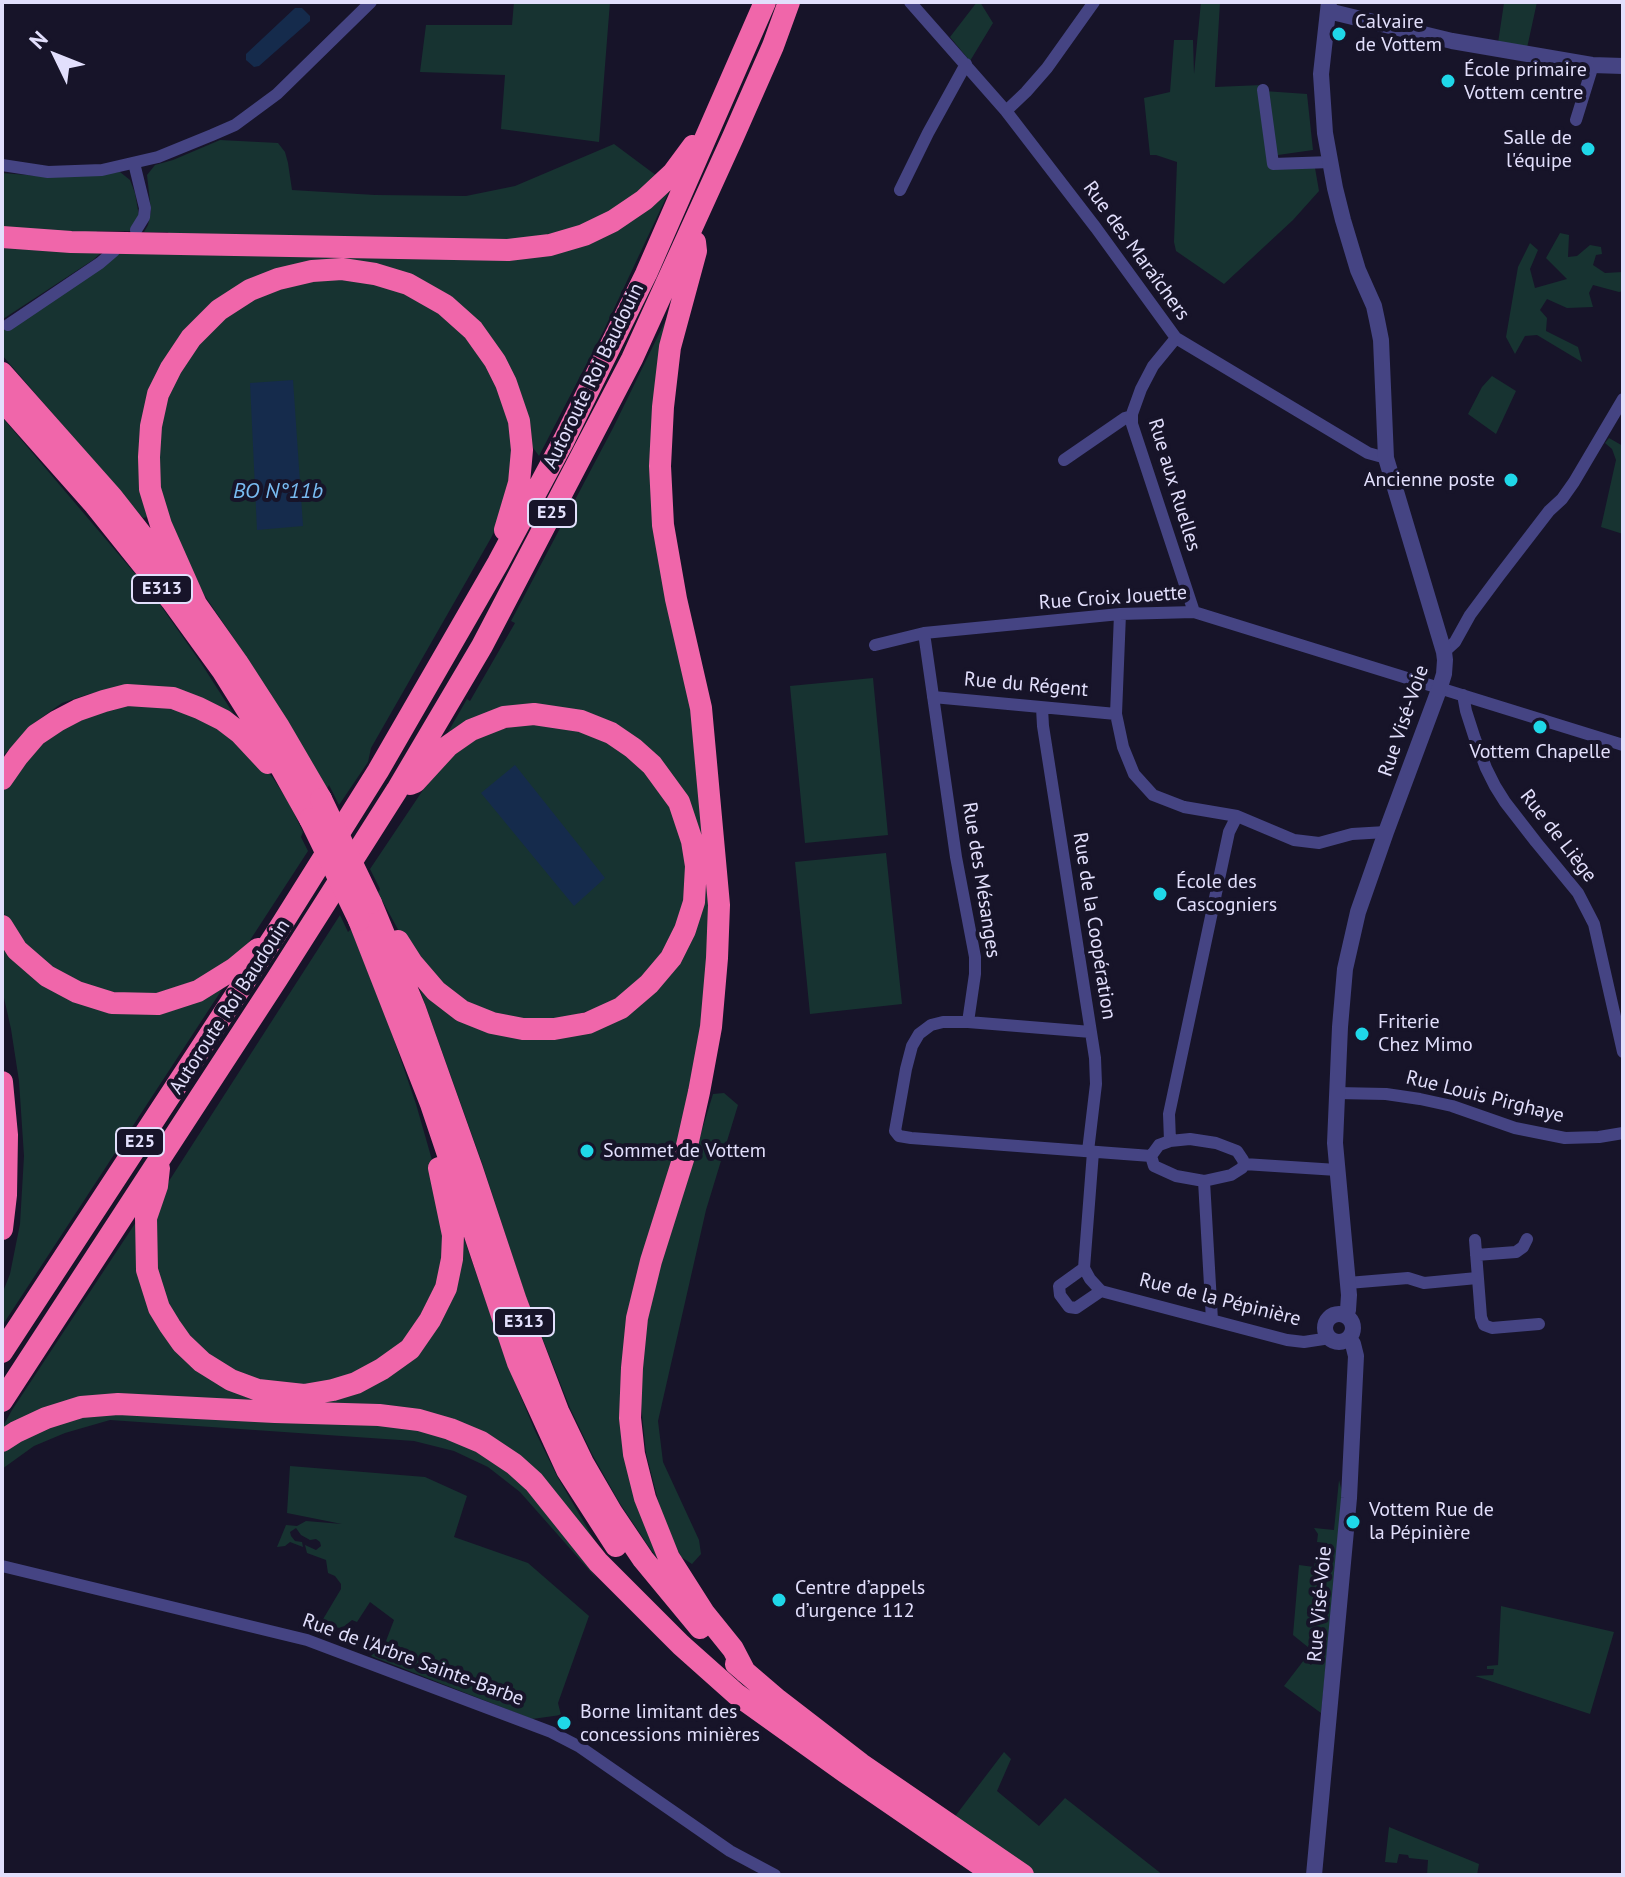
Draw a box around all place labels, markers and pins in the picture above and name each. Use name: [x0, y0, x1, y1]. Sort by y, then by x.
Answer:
place label: Calvaire de Vottem: [1355, 10, 1442, 57]
marker: Calvaire de Vottem: [1330, 25, 1348, 43]
place label: École primaire Vottem centre: [1464, 58, 1587, 105]
marker: École primaire Vottem centre: [1439, 72, 1457, 90]
place label: Salle de l'équipe: [1503, 126, 1572, 173]
marker: Salle de l'équipe: [1579, 140, 1597, 158]
place label: Ancienne poste: [1364, 468, 1495, 492]
marker: Ancienne poste: [1502, 471, 1520, 489]
marker: Vottem Chapelle: [1531, 718, 1549, 736]
place label: Vottem Chapelle: [1469, 740, 1611, 764]
place label: École des Cascogniers: [1176, 870, 1277, 917]
marker: École des Cascogniers: [1151, 885, 1169, 903]
place label: Friterie Chez Mimo: [1378, 1010, 1473, 1057]
marker: Friterie Chez Mimo: [1353, 1025, 1371, 1043]
place label: Sommet de Vottem: [603, 1139, 766, 1163]
marker: Sommet de Vottem: [578, 1142, 596, 1160]
place label: Vottem Rue de la Pépinière: [1369, 1498, 1494, 1545]
marker: Vottem Rue de la Pépinière: [1344, 1513, 1362, 1531]
place label: Centre d’appels d’urgence 112: [795, 1576, 925, 1623]
marker: Centre d’appels d’urgence 112: [770, 1591, 788, 1609]
place label: Borne limitant des concessions minières: [580, 1700, 760, 1747]
marker: Borne limitant des concessions minières: [555, 1714, 573, 1732]

